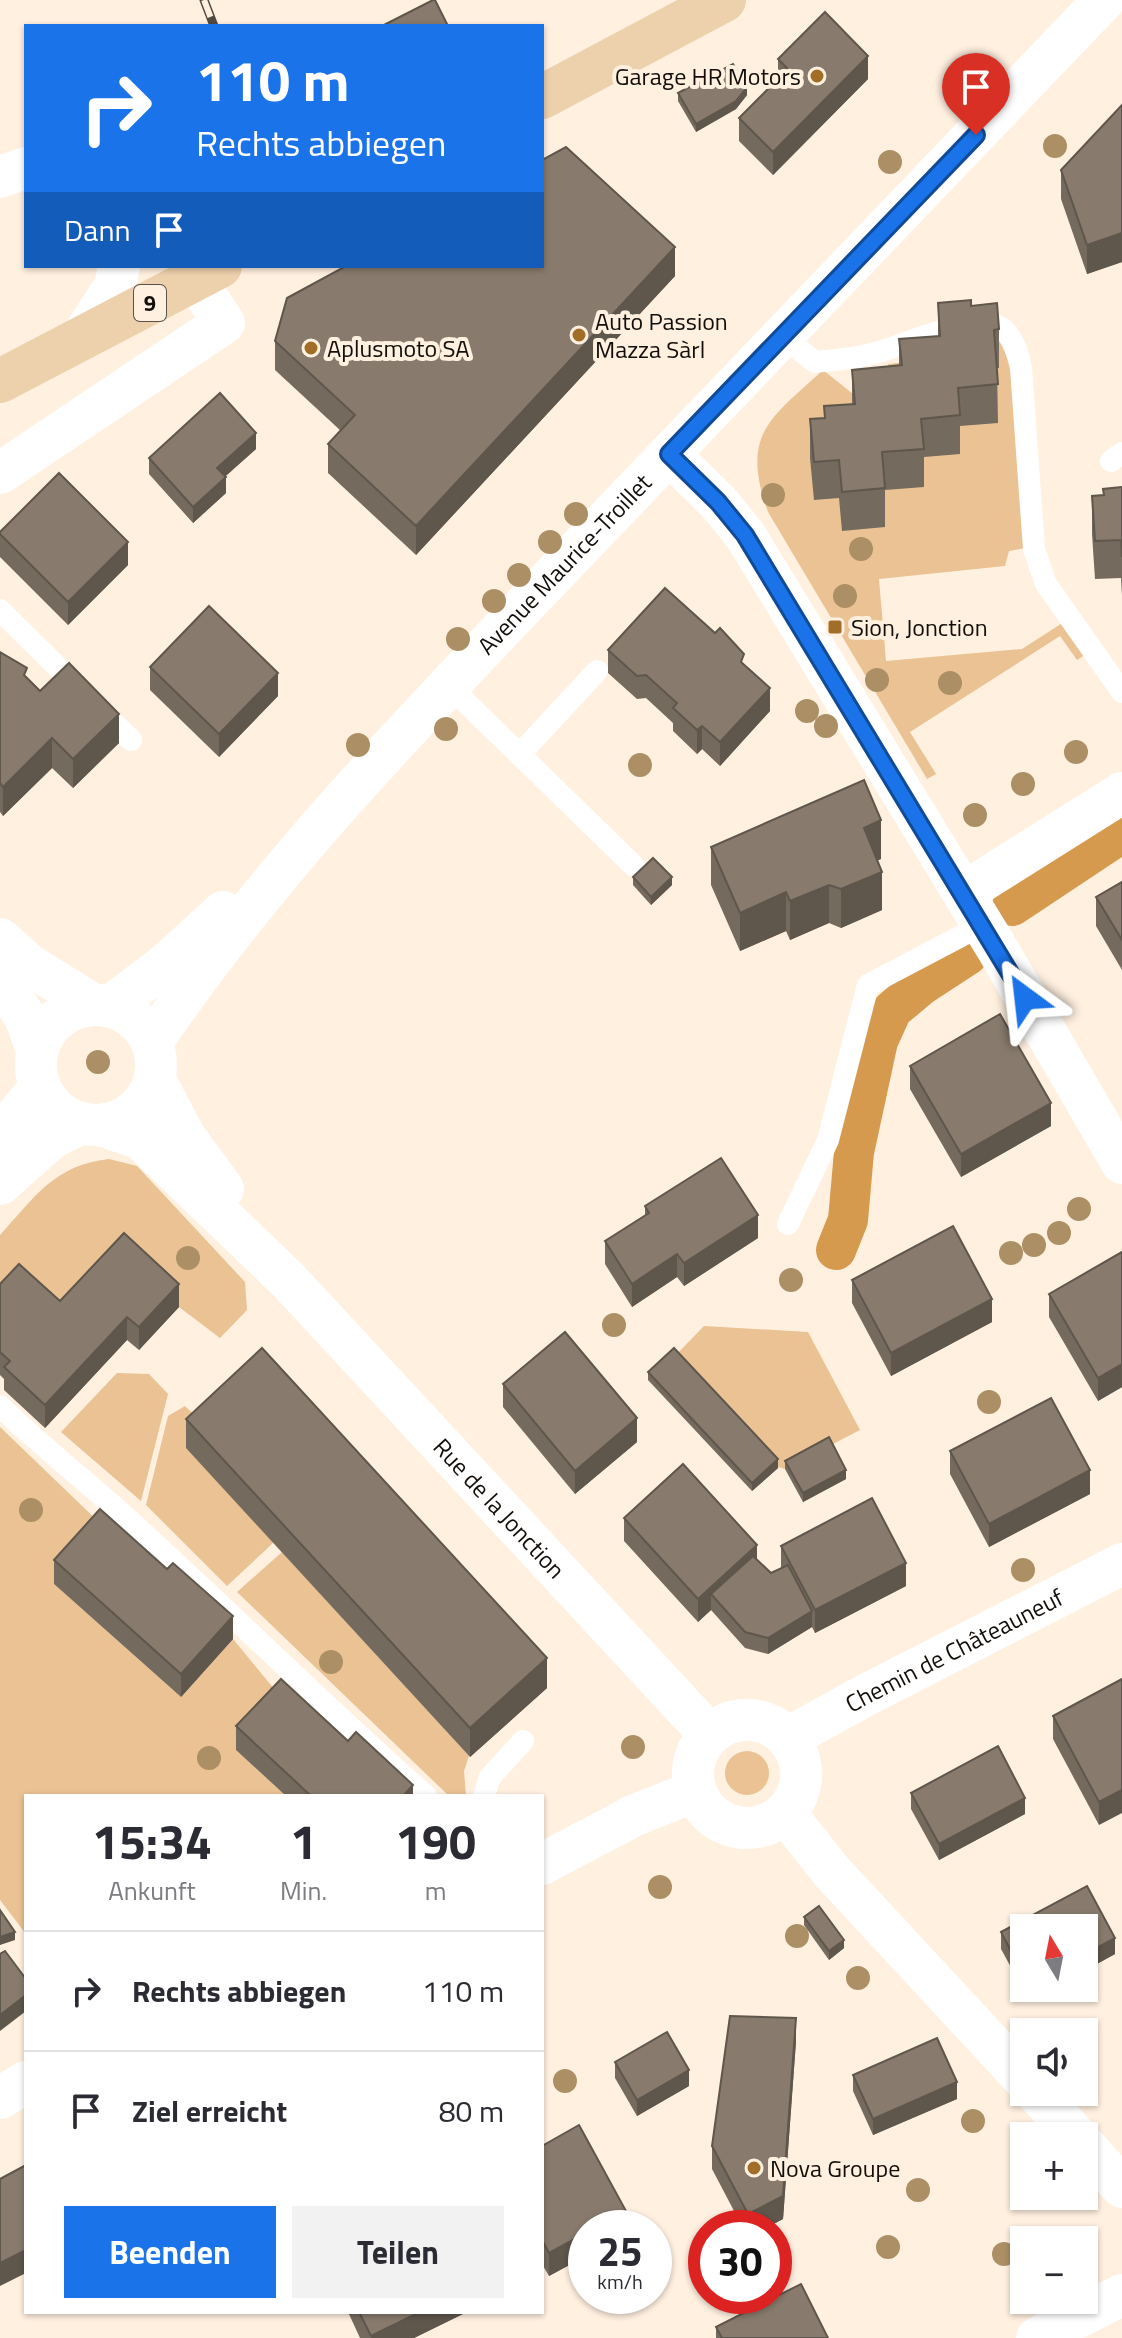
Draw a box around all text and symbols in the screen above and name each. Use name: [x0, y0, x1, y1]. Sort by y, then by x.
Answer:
text: 110 m: [196, 38, 349, 123]
pin: [942, 53, 1010, 135]
icon: right: [64, 56, 168, 160]
place label: Garage HR Motors: [615, 58, 801, 94]
icon: arrive: [954, 65, 998, 109]
marker: Garage HR Motors: [808, 67, 826, 85]
text: Rechts abbiegen: [196, 115, 446, 170]
text: Dann: [64, 207, 131, 253]
icon: arrive: [147, 208, 191, 252]
road number: 9: [134, 285, 166, 321]
place label: Auto Passion Mazza Sàrl: [595, 303, 728, 367]
marker: Auto Passion Mazza Sàrl: [570, 326, 588, 344]
place label: Aplusmoto SA: [327, 330, 470, 366]
marker: Aplusmoto SA: [302, 339, 320, 357]
street label: Avenue Maurice-Troillet: [469, 465, 660, 663]
place label: Sion, Jonction: [851, 609, 988, 645]
marker: Sion, Jonction: [826, 618, 844, 636]
position arrow: [983, 956, 1067, 1040]
street label: Rue de la Jonction: [425, 1430, 574, 1586]
street label: Chemin de Châteauneuf: [838, 1579, 1069, 1721]
text: 15:34: [92, 1805, 212, 1878]
text: 1: [290, 1805, 317, 1878]
text: 190: [395, 1805, 476, 1878]
text: Ankunft: [108, 1871, 196, 1910]
text: Min.: [280, 1871, 327, 1910]
text: m: [425, 1871, 446, 1910]
north arrow: [1010, 1914, 1098, 2002]
map controls: [1010, 1914, 1098, 2314]
text: Rechts abbiegen: [132, 1968, 346, 2014]
text: 110 m: [422, 1968, 504, 2014]
icon: right: [64, 1969, 108, 2013]
button: sound: [1010, 2018, 1098, 2106]
text: Ziel erreicht: [132, 2088, 287, 2134]
text: 80 m: [439, 2088, 504, 2134]
icon: arrive: [64, 2089, 108, 2133]
button: +: [1010, 2122, 1098, 2210]
place label: Nova Groupe: [770, 2150, 900, 2186]
marker: Nova Groupe: [745, 2159, 763, 2177]
button: Beenden: [64, 2206, 276, 2298]
button: Teilen: [292, 2206, 504, 2298]
speed limit sign: 30: [688, 2210, 792, 2314]
text: 25: [598, 2221, 642, 2282]
button: −: [1010, 2226, 1098, 2314]
text: km/h: [597, 2266, 643, 2297]

